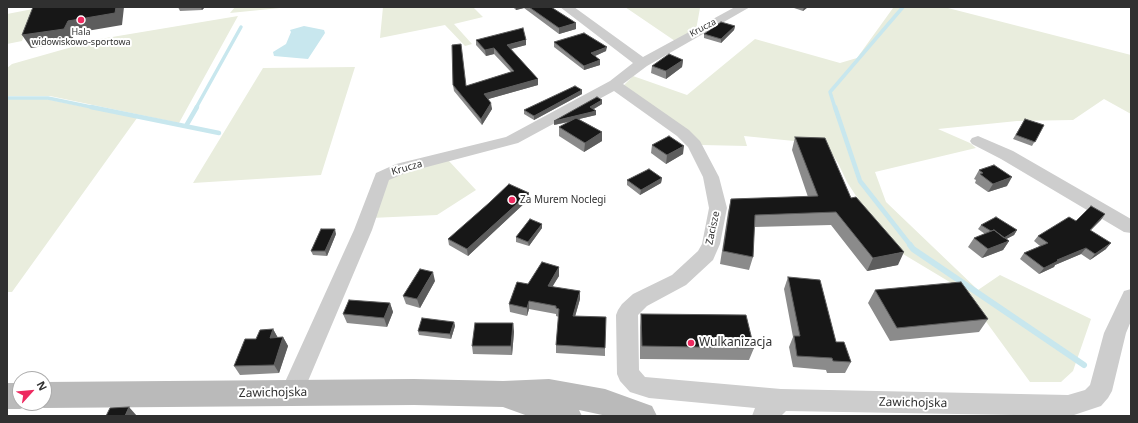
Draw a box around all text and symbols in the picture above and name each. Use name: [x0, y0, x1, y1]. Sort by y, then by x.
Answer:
marker: Hala widowiskowo-sportowa: [76, 15, 86, 25]
street label: Krucza: [688, 17, 718, 39]
place label: Hala widowiskowo-sportowa: [31, 27, 131, 48]
street label: Krucza: [390, 158, 424, 178]
place label: Za Murem Noclegi: [520, 194, 606, 206]
marker: Za Murem Noclegi: [507, 195, 517, 205]
street label: Zacisze: [704, 210, 722, 246]
place label: Wulkanizacja: [699, 336, 772, 350]
marker: Wulkanizacja: [686, 338, 696, 348]
north arrow: [12, 371, 52, 411]
text: N: [34, 378, 51, 393]
street label: Zawichojska: [239, 385, 307, 401]
street label: Zawichojska: [879, 395, 947, 411]

